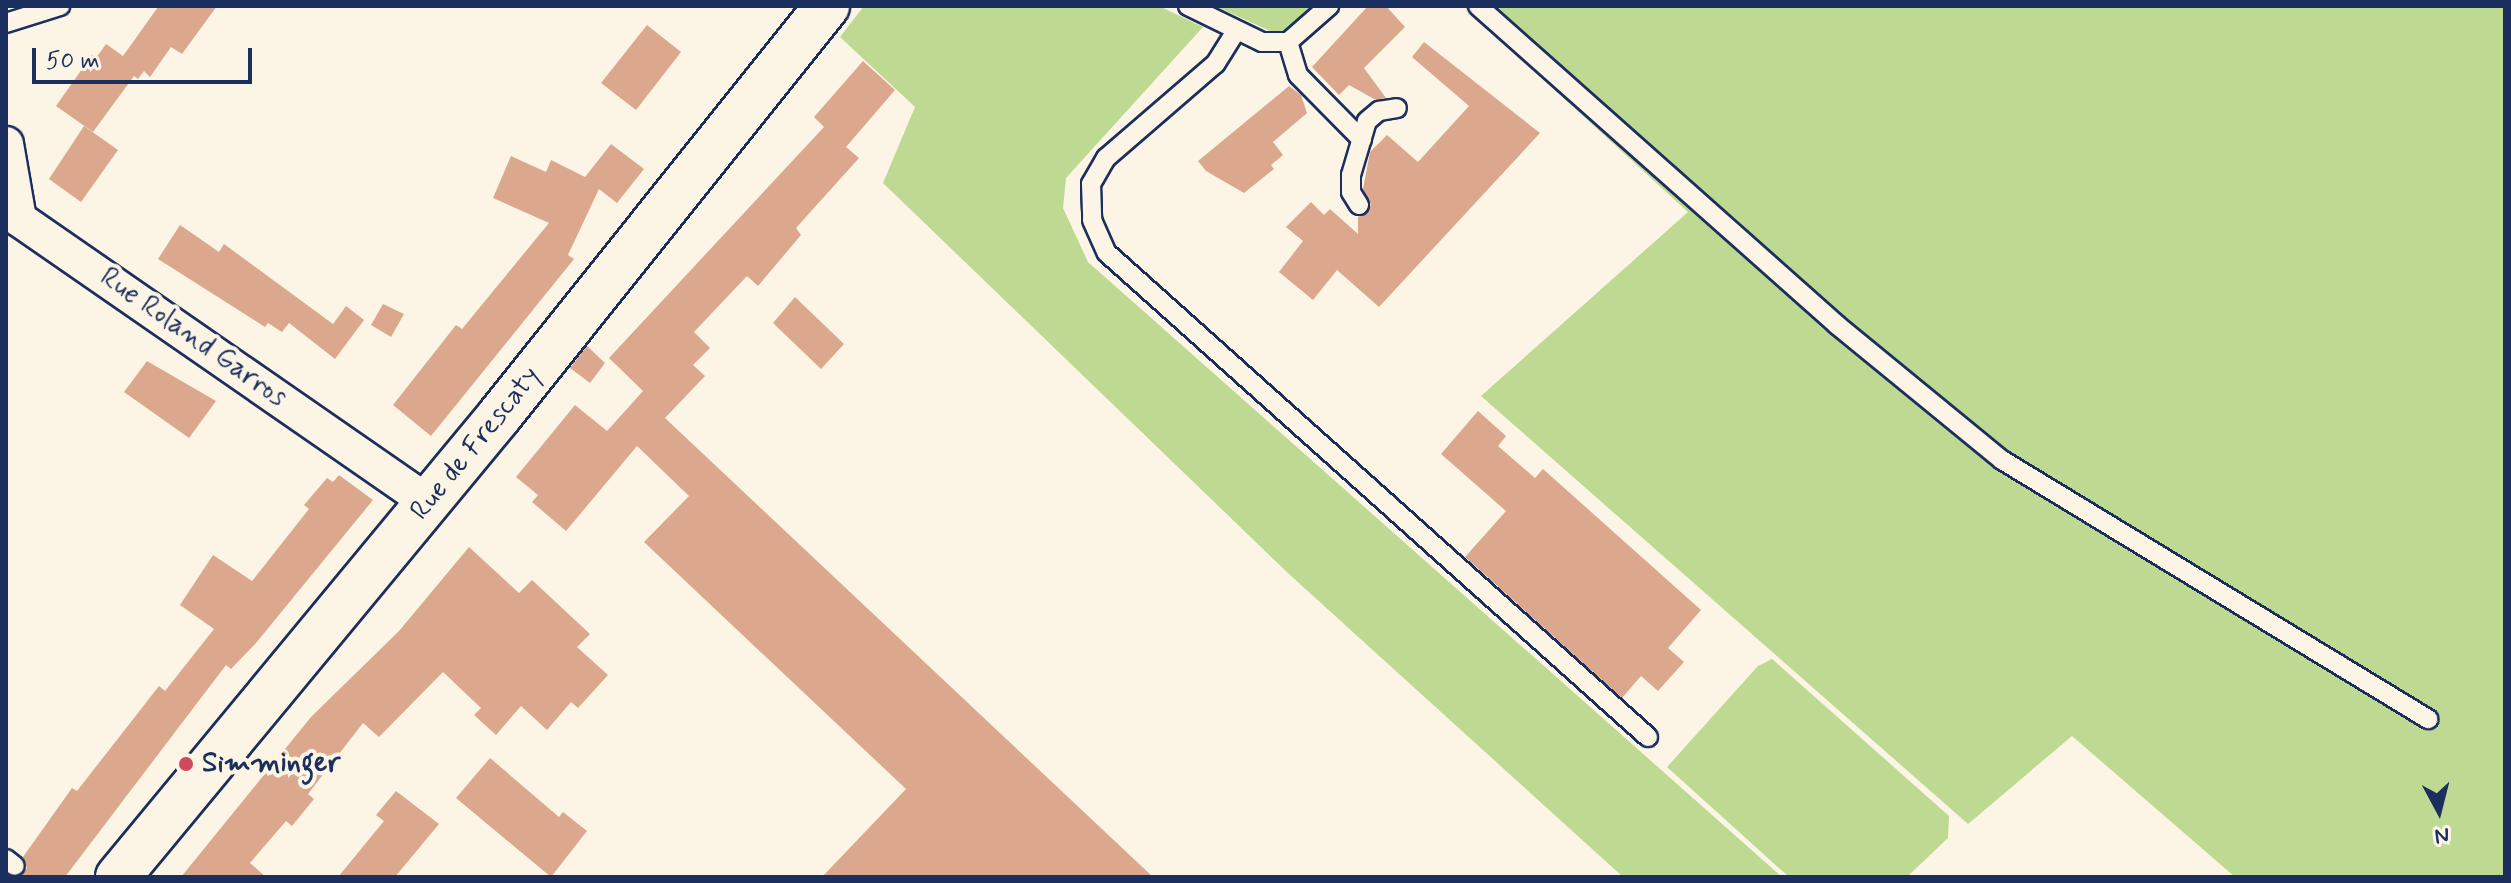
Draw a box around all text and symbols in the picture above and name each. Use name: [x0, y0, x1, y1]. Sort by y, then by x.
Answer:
scale bar: [36, 32, 256, 82]
text: 50 m: [46, 46, 100, 77]
street label: Rue Roland Garros: [94, 262, 292, 414]
street label: Rue de Frescaty: [406, 364, 546, 524]
place label: Simminger: [202, 747, 340, 781]
marker: Simminger: [177, 755, 195, 773]
north arrow: [2399, 771, 2479, 851]
text: N: [2433, 820, 2451, 850]

